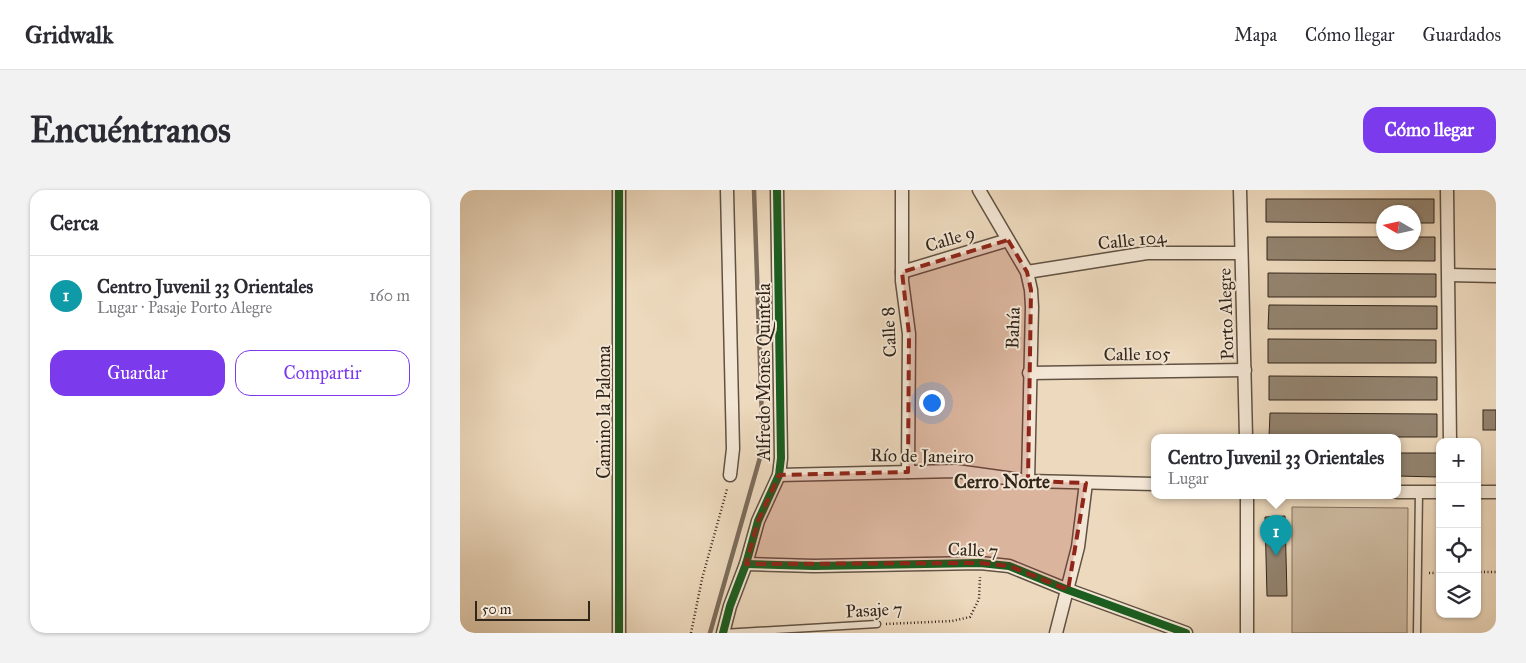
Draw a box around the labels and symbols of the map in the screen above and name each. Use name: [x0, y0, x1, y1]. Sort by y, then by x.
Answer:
north arrow: [1376, 205, 1421, 250]
street label: Calle 9: [923, 221, 977, 257]
street label: Calle 104: [1097, 225, 1168, 255]
street label: Porto Alegre: [1213, 268, 1240, 360]
street label: Alfredo Mones Quintela: [753, 283, 775, 462]
street label: Calle 8: [877, 306, 901, 358]
street label: Bahía: [1001, 306, 1025, 349]
street label: Calle 105: [1103, 342, 1171, 366]
street label: Camino la Paloma: [593, 345, 615, 479]
your location: [919, 390, 945, 416]
street label: Río de Janeiro: [870, 444, 974, 469]
district label: Cerro Norte: [954, 470, 1050, 493]
pin: 1: [1260, 515, 1292, 556]
street label: Calle 7: [947, 538, 999, 562]
scale bar: [475, 598, 590, 621]
street label: Pasaje 7: [845, 598, 903, 622]

